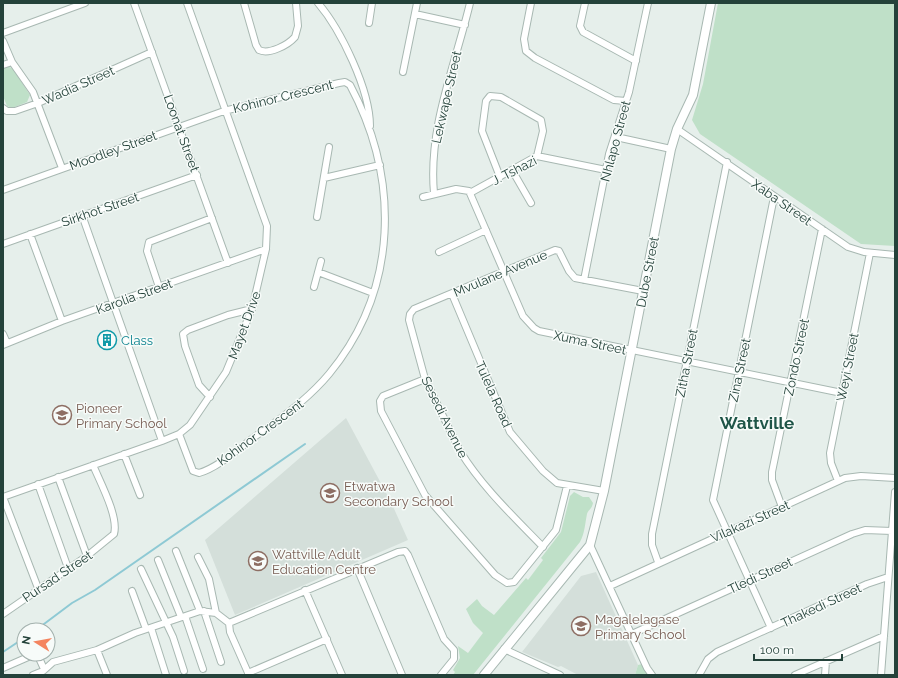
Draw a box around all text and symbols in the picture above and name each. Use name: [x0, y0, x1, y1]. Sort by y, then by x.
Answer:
street label: Lekwape Street: [429, 49, 465, 145]
street label: Wadia Street: [40, 63, 117, 108]
street label: Kohinor Crescent: [231, 77, 335, 116]
street label: Loonat Street: [161, 92, 203, 175]
street label: Nhlapo Street: [597, 98, 634, 183]
street label: Moodley Street: [67, 127, 160, 173]
street label: J. Tshazi: [489, 153, 539, 188]
street label: Xaba Street: [749, 176, 815, 229]
street label: Sirkhot Street: [59, 189, 142, 230]
street label: Dube Street: [633, 235, 662, 309]
street label: Mvulane Avenue: [451, 247, 550, 300]
street label: Karolia Street: [94, 275, 175, 317]
street label: Mayet Drive: [225, 289, 264, 361]
street label: Zondo Street: [781, 317, 812, 397]
street label: Xuma Street: [552, 327, 628, 358]
street label: Zitha Street: [673, 327, 701, 399]
building icon: Class: [96, 329, 118, 351]
street label: Weyi Street: [834, 331, 862, 403]
place label: Class: [121, 333, 153, 348]
street label: Zina Street: [725, 336, 754, 403]
street label: Tulela Road: [472, 359, 515, 430]
street label: Sesedi Avenue: [418, 374, 471, 461]
street label: Kohinor Crescent: [214, 396, 307, 469]
place label: Pioneer Primary School: [76, 401, 167, 431]
school or university icon: Pioneer Primary School: [51, 404, 73, 426]
district label: Wattville: [720, 413, 794, 433]
place label: Etwatwa Secondary School: [344, 479, 454, 509]
school or university icon: Etwatwa Secondary School: [319, 482, 341, 504]
street label: Vilakazi Street: [708, 497, 793, 546]
street label: Pursad Street: [19, 547, 96, 605]
place label: Wattville Adult Education Centre: [272, 547, 376, 577]
school or university icon: Wattville Adult Education Centre: [247, 550, 269, 572]
street label: Tledi Street: [726, 554, 795, 597]
street label: Thakedi Street: [779, 580, 864, 631]
place label: Magalelagase Primary School: [595, 612, 686, 642]
school or university icon: Magalelagase Primary School: [570, 615, 592, 637]
north arrow: [16, 622, 56, 662]
text: N: [19, 635, 34, 646]
scale bar: [754, 636, 842, 662]
text: 100 m: [760, 643, 794, 657]

